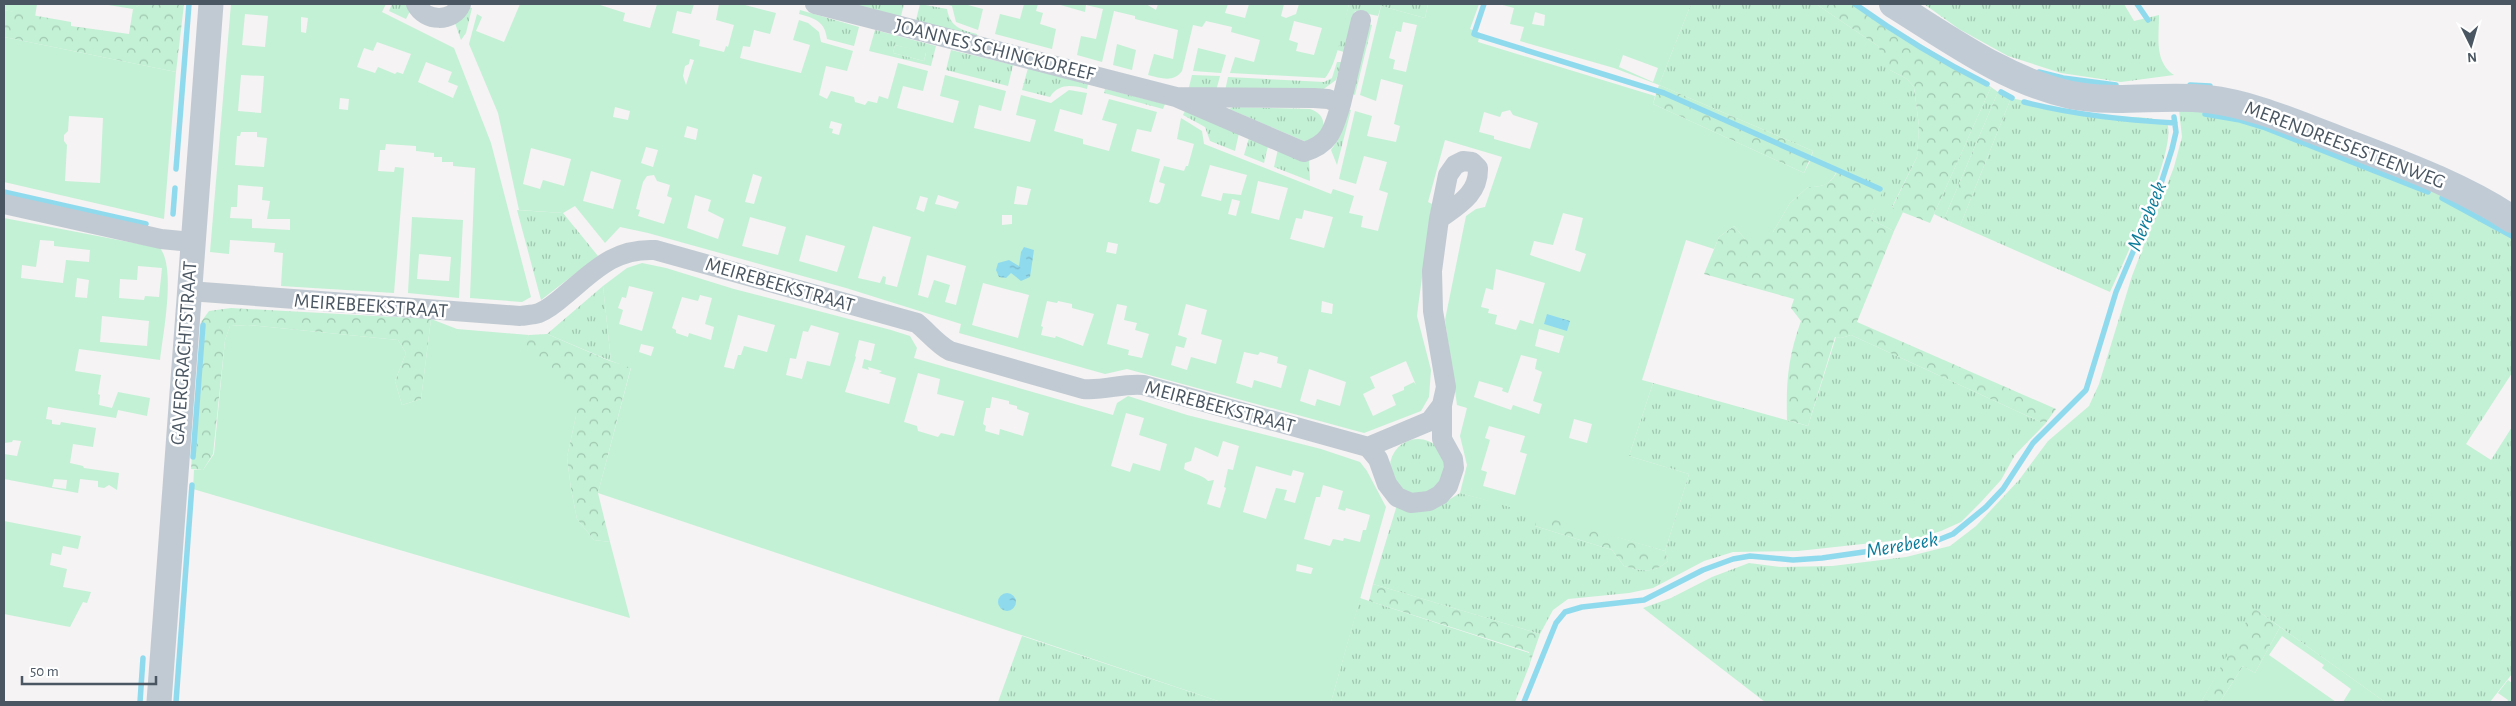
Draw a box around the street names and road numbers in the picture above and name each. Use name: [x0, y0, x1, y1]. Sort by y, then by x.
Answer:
street label: JOANNES SCHINCKDREEF: [893, 15, 1097, 85]
street label: MERENDREESESTEENWEG: [2242, 98, 2448, 192]
street label: MEIREBEEKSTRAAT: [703, 254, 857, 316]
street label: GAVERGRACHTSTRAAT: [168, 260, 200, 446]
street label: MEIREBEEKSTRAAT: [293, 291, 449, 321]
street label: MEIREBEEKSTRAAT: [1143, 377, 1297, 437]

